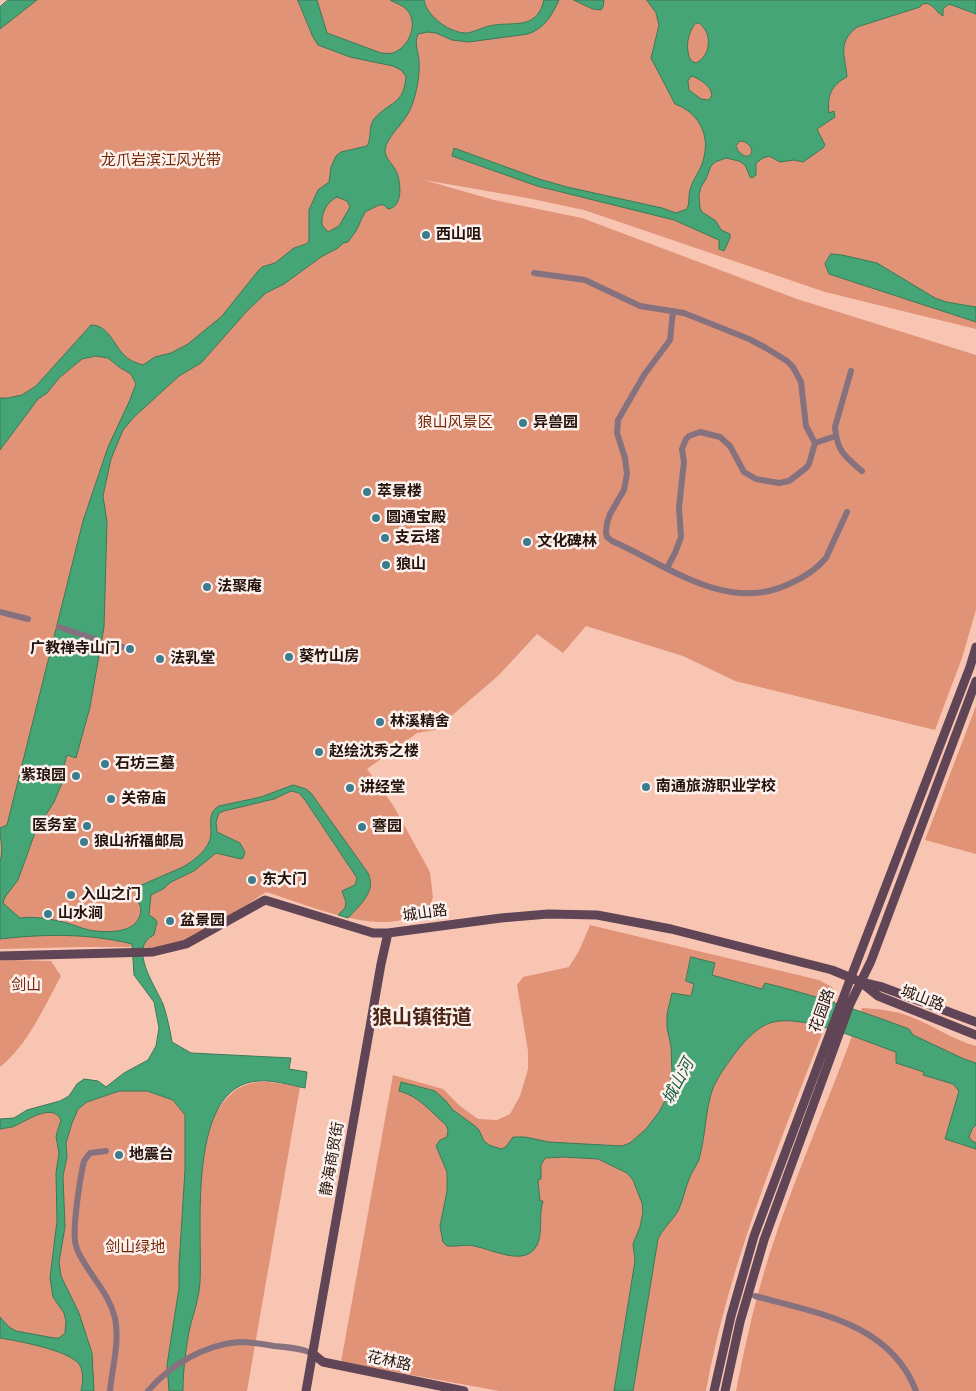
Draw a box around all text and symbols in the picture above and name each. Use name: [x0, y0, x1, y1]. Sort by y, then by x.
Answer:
park label: 龙爪岩滨江风光带: [101, 152, 221, 170]
place label: 西山咀: [436, 226, 481, 244]
marker: 西山咀: [420, 229, 432, 241]
park label: 狼山风景区: [418, 414, 492, 432]
place label: 异兽园: [533, 414, 578, 432]
marker: 异兽园: [517, 417, 529, 429]
place label: 萃景楼: [377, 483, 422, 501]
marker: 萃景楼: [361, 486, 373, 498]
place label: 圆通宝殿: [386, 509, 446, 527]
marker: 圆通宝殿: [370, 512, 382, 524]
place label: 支云塔: [395, 529, 440, 547]
marker: 支云塔: [379, 532, 391, 544]
place label: 文化碑林: [537, 533, 597, 551]
marker: 文化碑林: [521, 536, 533, 548]
place label: 狼山: [396, 556, 426, 574]
marker: 狼山: [380, 559, 392, 571]
place label: 法聚庵: [217, 578, 262, 596]
marker: 法聚庵: [201, 581, 213, 593]
place label: 广教禅寺山门: [30, 640, 120, 658]
marker: 广教禅寺山门: [124, 643, 136, 655]
place label: 葵竹山房: [299, 648, 359, 666]
place label: 法乳堂: [170, 650, 215, 668]
marker: 葵竹山房: [283, 651, 295, 663]
marker: 法乳堂: [154, 653, 166, 665]
place label: 林溪精舍: [390, 713, 450, 731]
marker: 林溪精舍: [374, 716, 386, 728]
place label: 赵绘沈秀之楼: [329, 743, 419, 761]
marker: 赵绘沈秀之楼: [313, 746, 325, 758]
place label: 石坊三墓: [115, 755, 175, 773]
marker: 石坊三墓: [99, 758, 111, 770]
place label: 紫琅园: [21, 767, 66, 785]
marker: 紫琅园: [70, 770, 82, 782]
place label: 南通旅游职业学校: [656, 778, 776, 796]
place label: 讲经堂: [360, 779, 405, 797]
marker: 南通旅游职业学校: [640, 781, 652, 793]
marker: 讲经堂: [344, 782, 356, 794]
place label: 关帝庙: [121, 790, 166, 808]
marker: 关帝庙: [105, 793, 117, 805]
place label: 医务室: [32, 817, 77, 835]
place label: 謇园: [372, 818, 402, 836]
marker: 医务室: [81, 820, 93, 832]
marker: 謇园: [356, 821, 368, 833]
place label: 狼山祈福邮局: [94, 833, 184, 851]
marker: 狼山祈福邮局: [78, 836, 90, 848]
place label: 东大门: [262, 871, 307, 889]
marker: 东大门: [246, 874, 258, 886]
place label: 入山之门: [81, 886, 141, 904]
marker: 入山之门: [65, 889, 77, 901]
street label: 城山路: [401, 902, 449, 926]
place label: 山水涧: [58, 905, 103, 923]
marker: 山水涧: [42, 908, 54, 920]
place label: 盆景园: [180, 912, 225, 930]
marker: 盆景园: [164, 915, 176, 927]
park label: 剑山: [11, 977, 41, 995]
street label: 城山路: [898, 983, 946, 1015]
street label: 花园路: [807, 987, 839, 1035]
district label: 狼山镇街道: [372, 1007, 472, 1031]
water label: 城山河: [659, 1056, 699, 1108]
street label: 静海商贸街: [318, 1121, 348, 1197]
place label: 地震台: [129, 1146, 174, 1164]
marker: 地震台: [113, 1149, 125, 1161]
park label: 剑山绿地: [105, 1239, 165, 1257]
street label: 花林路: [365, 1349, 413, 1375]

